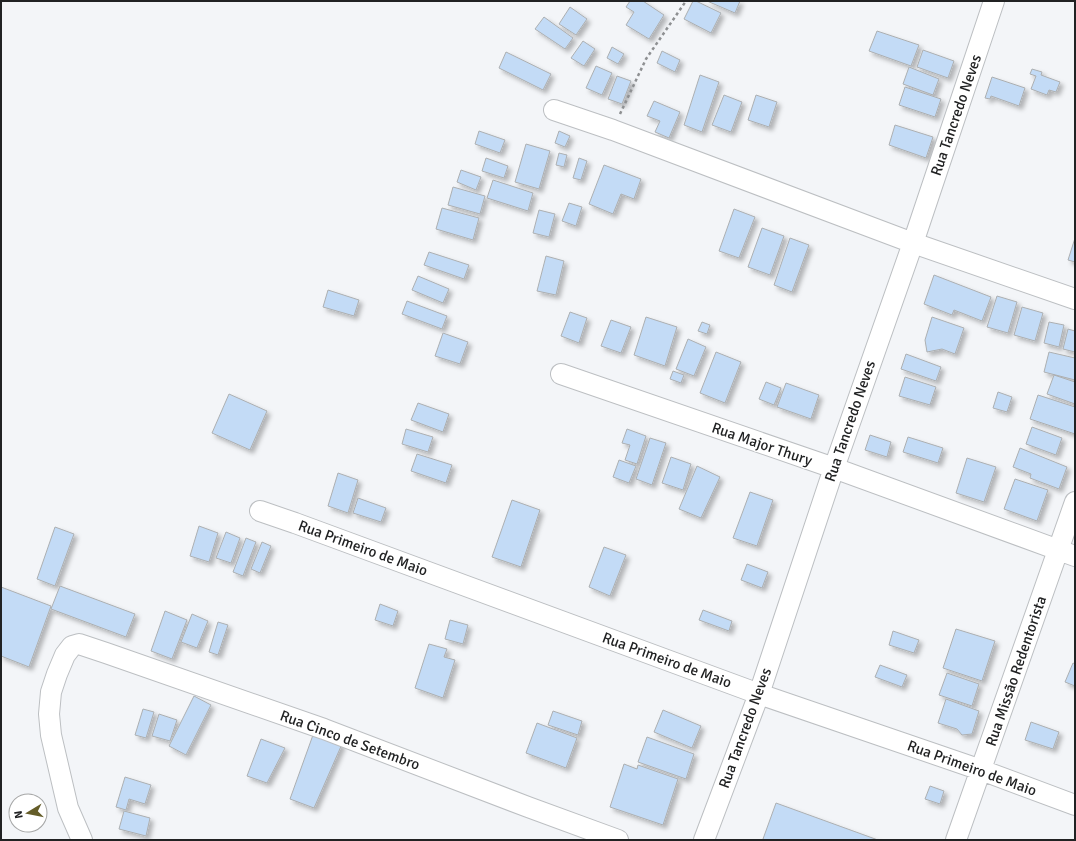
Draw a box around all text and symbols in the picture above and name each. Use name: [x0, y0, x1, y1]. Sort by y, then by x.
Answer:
street label: Rua Tancredo Neves: [927, 52, 985, 178]
street label: Rua Tancredo Neves: [821, 358, 879, 484]
street label: Rua Major Thury: [709, 418, 815, 470]
street label: Rua Primeiro de Maio: [296, 516, 430, 580]
street label: Rua Missão Redentorista: [982, 593, 1050, 749]
street label: Rua Primeiro de Maio: [600, 628, 734, 692]
street label: Rua Tancredo Neves: [715, 665, 775, 791]
street label: Rua Cinco de Setembro: [278, 706, 422, 774]
street label: Rua Primeiro de Maio: [905, 736, 1039, 800]
north arrow: [8, 793, 48, 833]
text: N: [12, 810, 26, 820]

